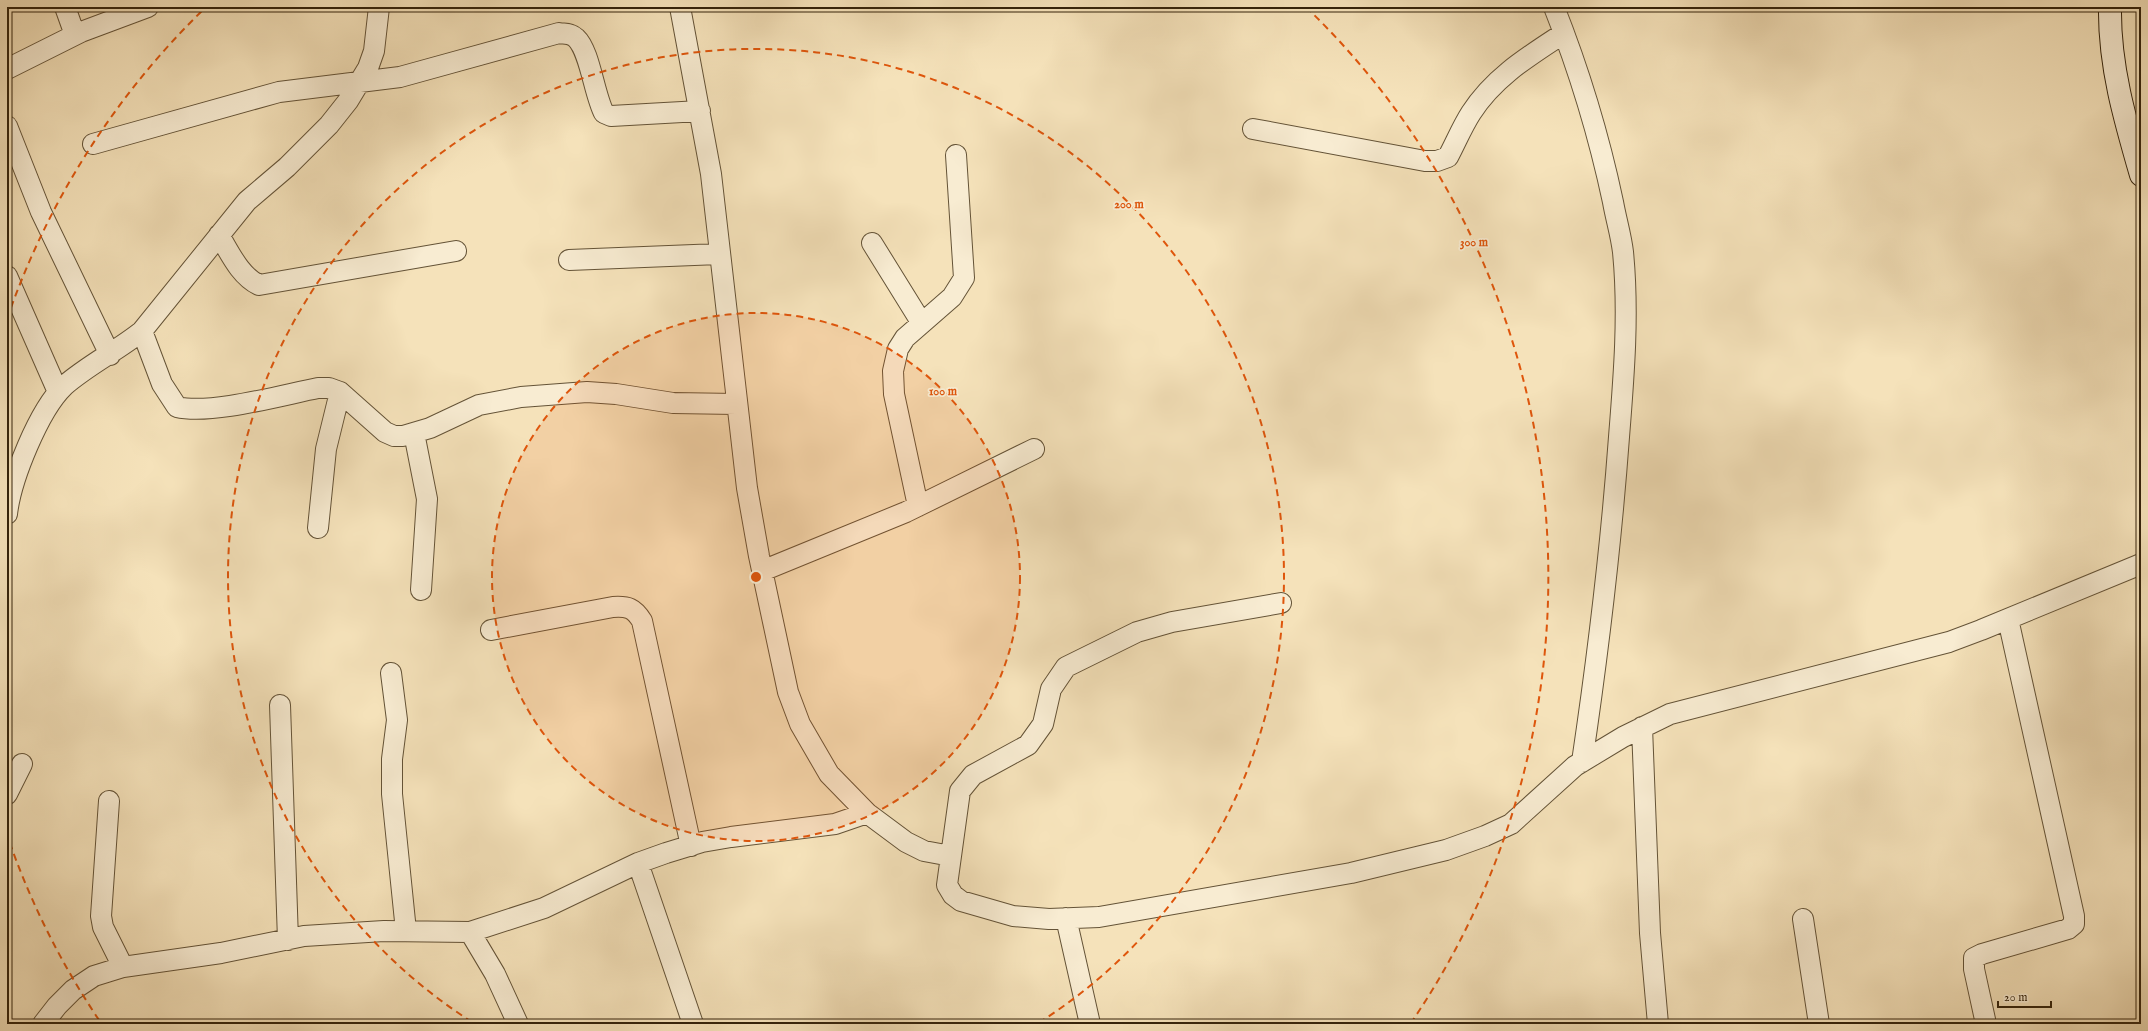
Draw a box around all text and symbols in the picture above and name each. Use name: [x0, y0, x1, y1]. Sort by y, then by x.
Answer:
text: 200 m: [1114, 197, 1144, 212]
text: 300 m: [1460, 235, 1489, 250]
text: 100 m: [929, 384, 958, 399]
centre of rings: [749, 570, 763, 584]
scale bar: [1998, 983, 2051, 1009]
text: 20 m: [2004, 990, 2027, 1005]

